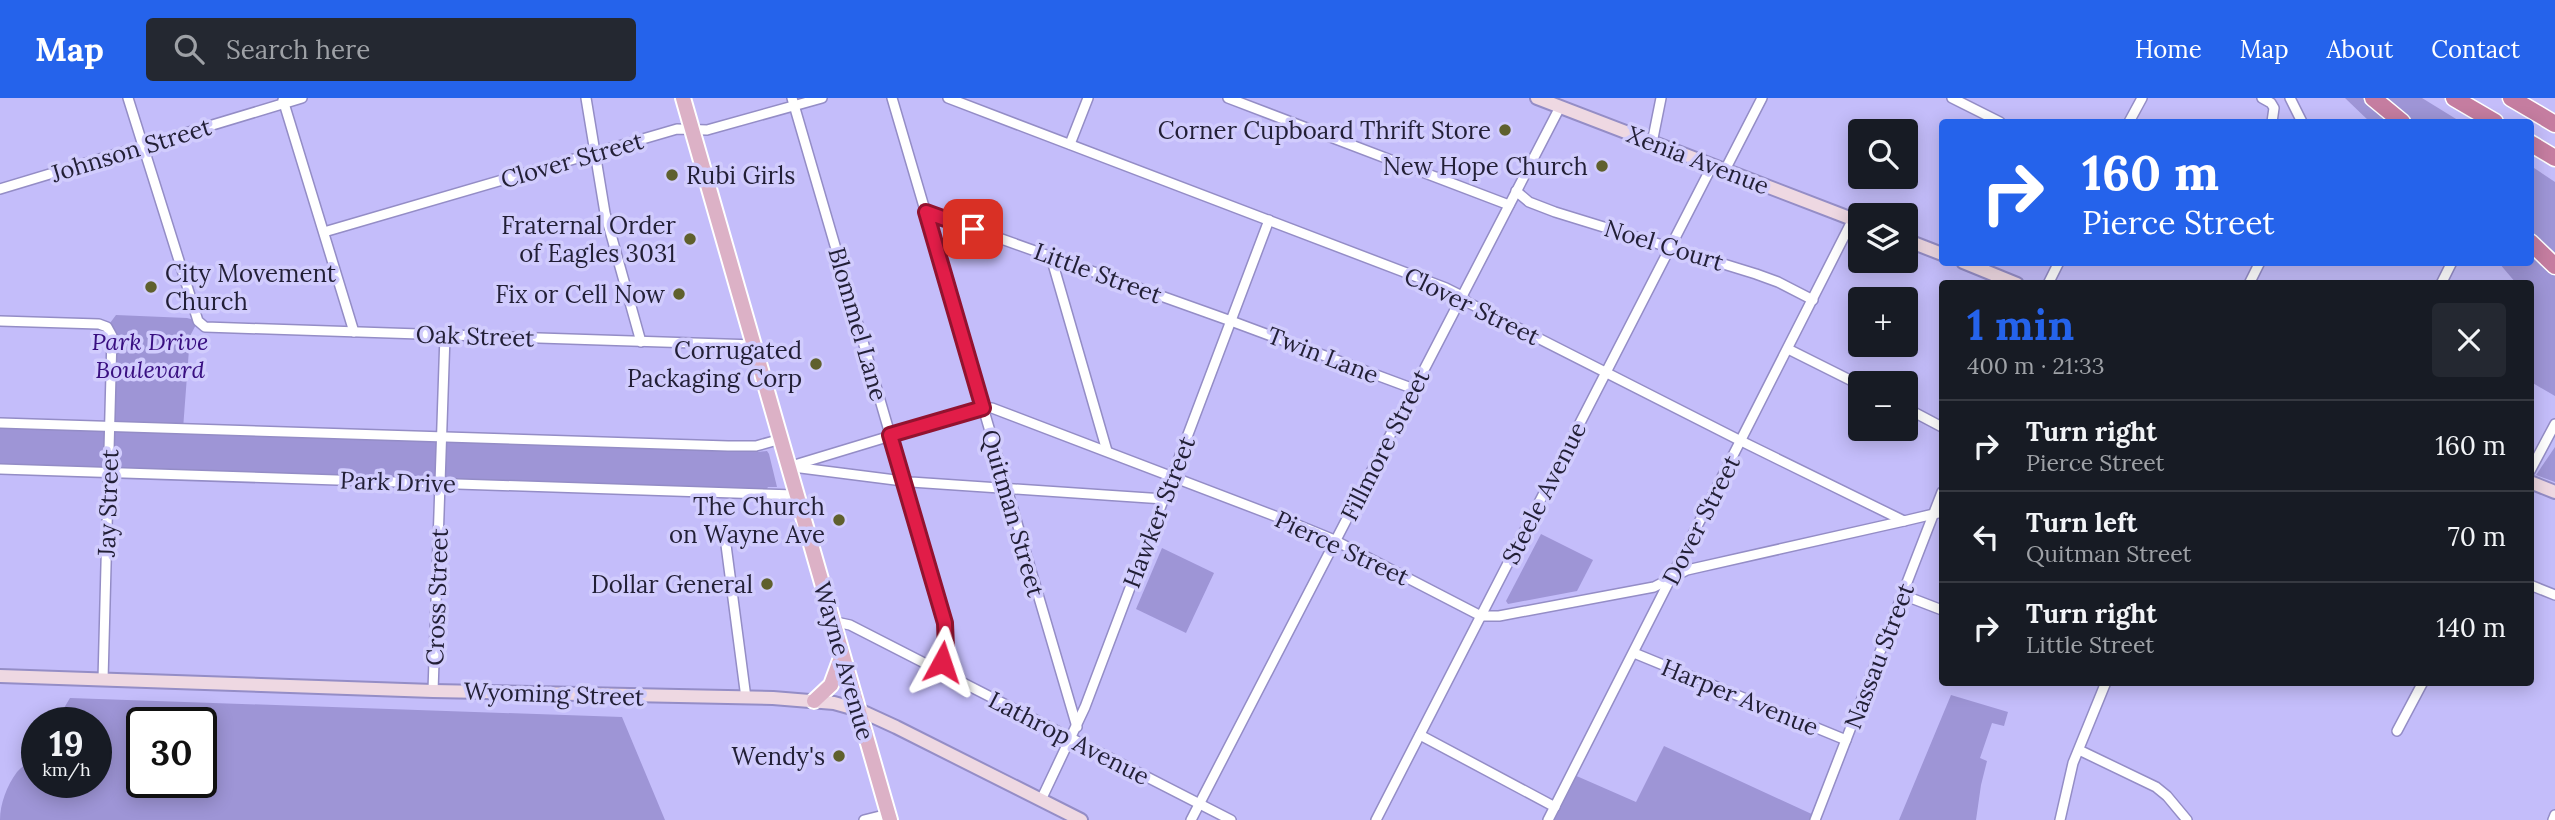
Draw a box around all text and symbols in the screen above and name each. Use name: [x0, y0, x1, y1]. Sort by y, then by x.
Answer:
search box: [146, 18, 636, 81]
text: Map: [35, 28, 104, 70]
icon: search: [170, 30, 208, 68]
text: Search here: [226, 33, 370, 66]
text: Home: [2135, 34, 2202, 65]
text: Map: [2240, 34, 2289, 65]
text: About: [2327, 34, 2393, 65]
text: Contact: [2431, 34, 2520, 65]
street label: Johnson Street: [46, 111, 216, 189]
place label: Corner Cupboard Thrift Store: [1158, 115, 1491, 146]
street label: Xenia Avenue: [1622, 119, 1774, 201]
map controls: [1848, 119, 1918, 441]
button: search: [1848, 119, 1918, 189]
marker: Corner Cupboard Thrift Store: [1497, 122, 1513, 138]
street label: Clover Street: [497, 125, 648, 195]
text: 160 m: [2082, 141, 2219, 203]
icon: right: [1967, 147, 2058, 238]
place label: New Hope Church: [1383, 151, 1588, 182]
marker: New Hope Church: [1594, 158, 1610, 174]
place label: Rubi Girls: [686, 160, 795, 191]
marker: Rubi Girls: [664, 167, 680, 183]
pin: [943, 199, 1003, 259]
text: Pierce Street: [2082, 202, 2275, 243]
button: layers: [1848, 203, 1918, 273]
place label: Fraternal Order of Eagles 3031: [501, 210, 677, 269]
icon: arrive: [954, 210, 992, 248]
street label: Noel Court: [1601, 212, 1728, 278]
marker: Fraternal Order of Eagles 3031: [682, 231, 698, 247]
street label: Little Street: [1030, 236, 1167, 311]
street label: Blommel Lane: [821, 244, 895, 404]
place label: City Movement Church: [165, 258, 337, 317]
street label: Clover Street: [1399, 260, 1545, 352]
marker: City Movement Church: [143, 279, 159, 295]
place label: Fix or Cell Now: [495, 279, 666, 310]
marker: Fix or Cell Now: [671, 286, 687, 302]
button: +: [1848, 287, 1918, 357]
text: 1 min: [1967, 298, 2074, 352]
button: close: [2432, 303, 2506, 377]
street label: Oak Street: [415, 318, 536, 354]
street label: Twin Lane: [1263, 320, 1383, 390]
park label: Park Drive Boulevard: [91, 326, 209, 385]
place label: Corrugated Packaging Corp: [627, 335, 802, 394]
text: 400 m · 21:33: [1967, 351, 2105, 380]
marker: Corrugated Packaging Corp: [808, 356, 824, 372]
street label: Fillmore Street: [1334, 363, 1437, 526]
button: −: [1848, 371, 1918, 441]
text: Turn right: [2026, 415, 2157, 448]
street label: Steele Avenue: [1495, 416, 1593, 570]
street label: Quitman Street: [974, 426, 1052, 601]
icon: right: [1967, 427, 2005, 465]
text: 160 m: [2435, 429, 2506, 462]
street label: Hawker Street: [1116, 431, 1202, 592]
street label: Jay Street: [91, 448, 125, 558]
text: Pierce Street: [2026, 448, 2165, 477]
street label: Dover Street: [1655, 449, 1747, 590]
street label: Park Drive: [339, 464, 457, 500]
place label: The Church on Wayne Ave: [669, 491, 825, 550]
street label: Pierce Street: [1270, 503, 1415, 593]
text: Turn left: [2026, 506, 2137, 539]
marker: The Church on Wayne Ave: [831, 512, 847, 528]
icon: left: [1967, 518, 2005, 556]
text: 70 m: [2448, 520, 2506, 553]
street label: Cross Street: [419, 527, 455, 666]
text: Quitman Street: [2026, 539, 2191, 568]
place label: Dollar General: [591, 569, 753, 600]
marker: Dollar General: [759, 576, 775, 592]
street label: Wayne Avenue: [807, 578, 881, 744]
street label: Nassau Street: [1837, 578, 1921, 733]
text: Turn right: [2026, 597, 2157, 630]
icon: right: [1967, 609, 2005, 647]
text: 140 m: [2436, 611, 2506, 644]
position arrow: [905, 625, 979, 699]
text: Little Street: [2026, 630, 2154, 659]
street label: Harper Avenue: [1657, 651, 1823, 743]
street label: Wyoming Street: [463, 675, 645, 713]
street label: Lathrop Avenue: [983, 684, 1155, 792]
speed limit sign: 30: [126, 707, 217, 798]
text: 19: [49, 721, 84, 766]
place label: Wendy's: [731, 741, 825, 772]
marker: Wendy's: [831, 748, 847, 764]
text: km/h: [42, 758, 91, 781]

